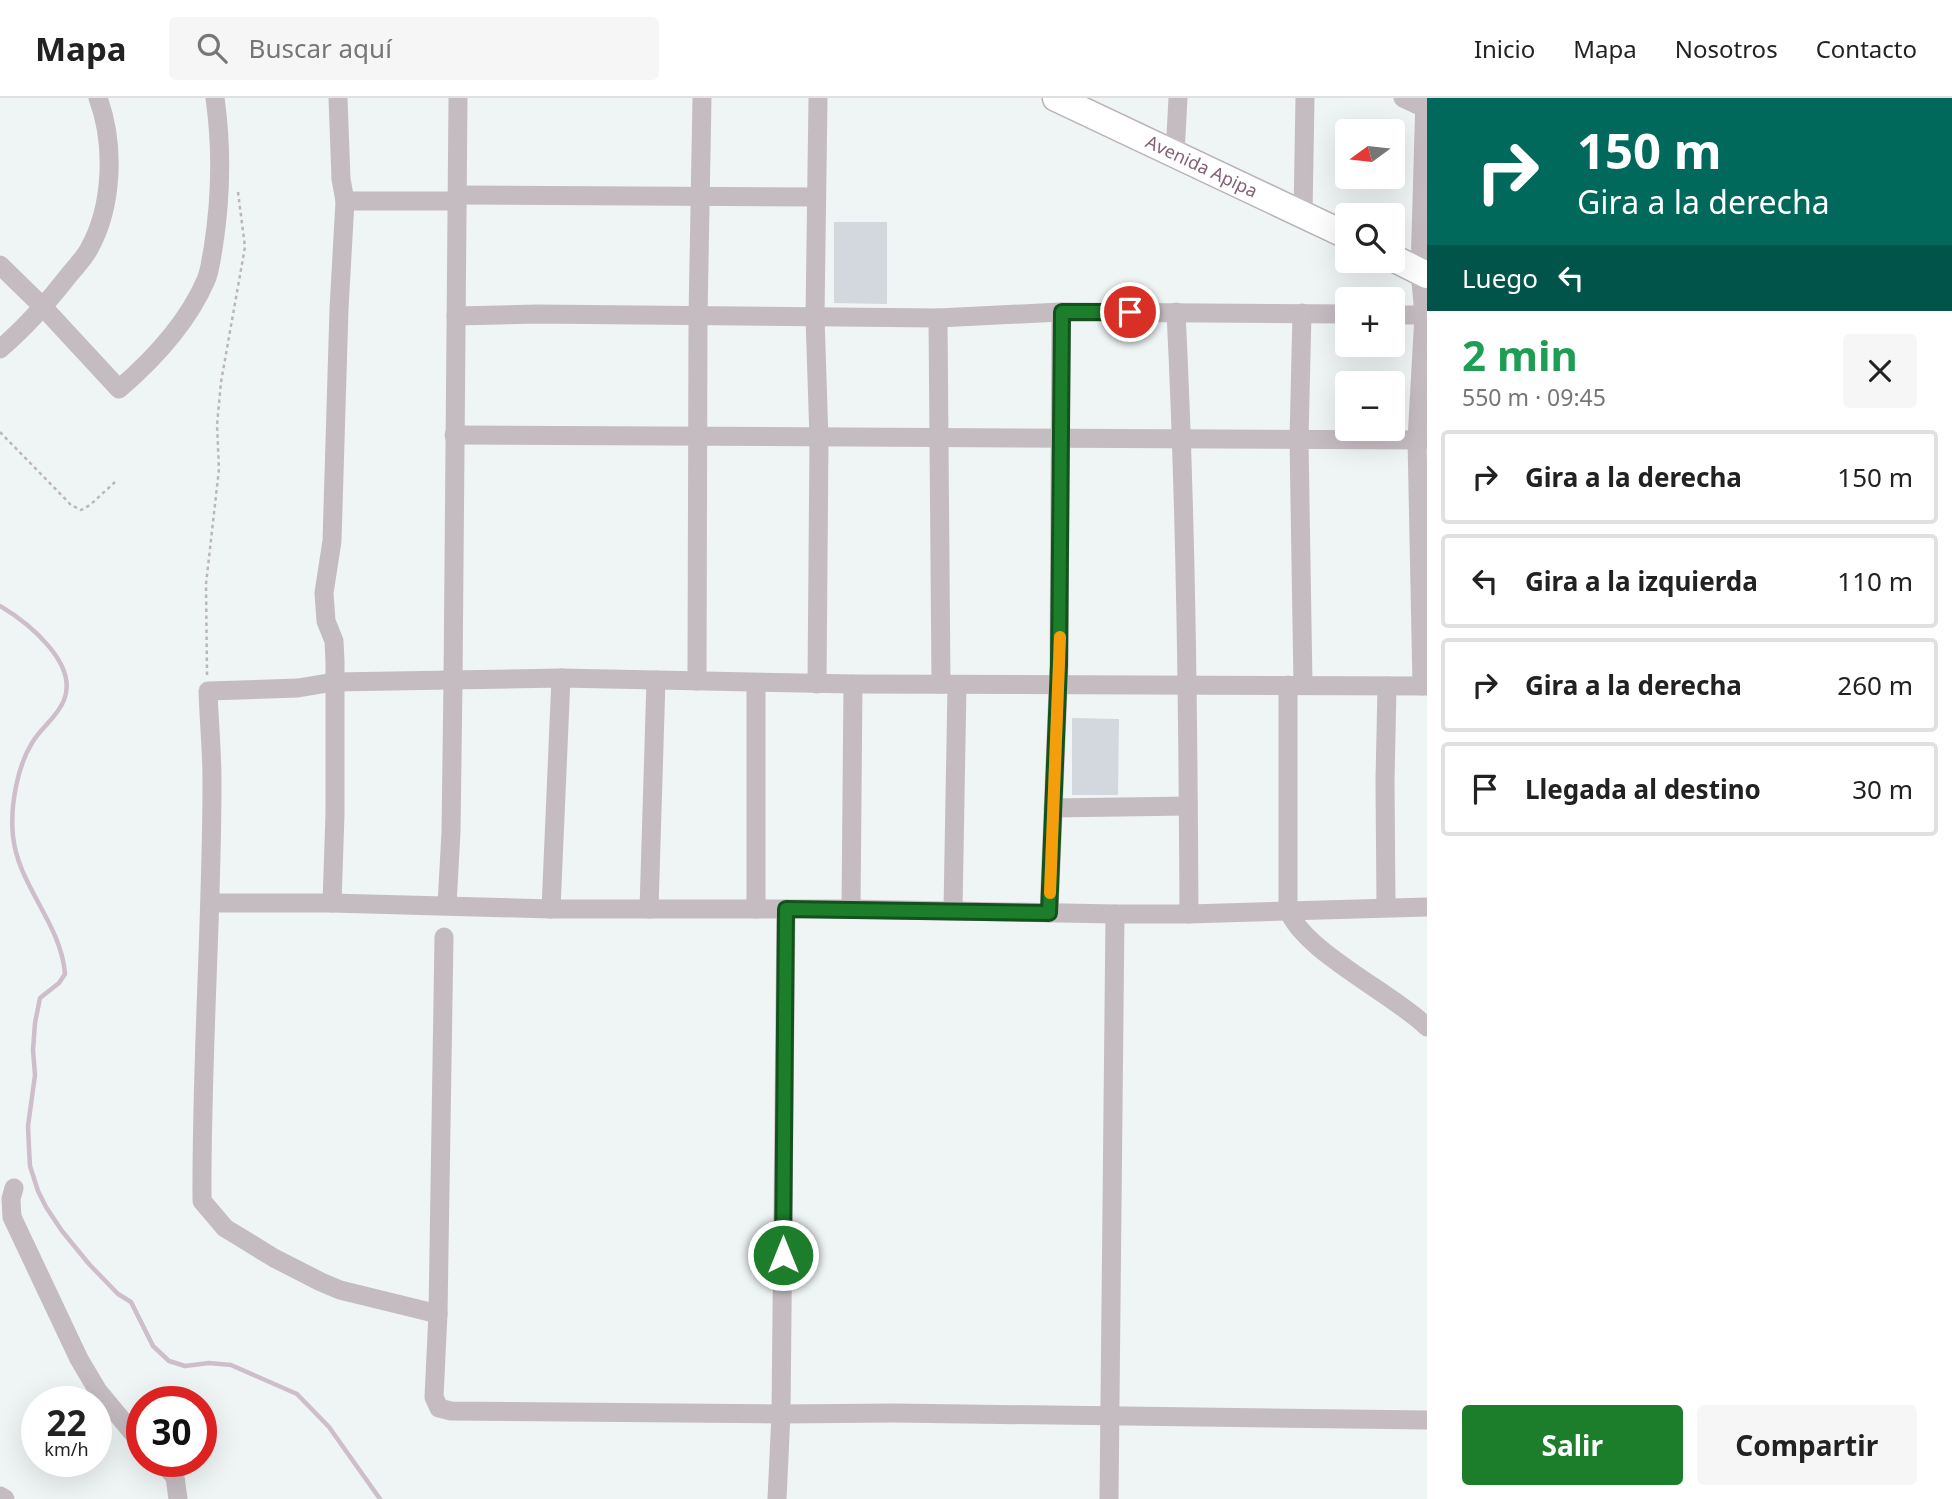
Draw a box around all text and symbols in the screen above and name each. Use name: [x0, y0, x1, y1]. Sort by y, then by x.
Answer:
search box: [169, 17, 659, 80]
text: Mapa: [35, 26, 127, 71]
icon: search: [193, 29, 231, 67]
text: Buscar aquí: [249, 30, 392, 66]
text: Inicio: [1474, 32, 1535, 65]
text: Mapa: [1573, 32, 1637, 65]
text: Nosotros: [1675, 32, 1778, 65]
text: Contacto: [1816, 32, 1917, 65]
text: 150 m: [1577, 117, 1722, 183]
north arrow: [1335, 119, 1405, 189]
map controls: [1335, 119, 1405, 441]
icon: right: [1462, 126, 1553, 217]
street label: Avenida Apipa: [1142, 129, 1262, 203]
text: Gira a la derecha: [1577, 180, 1830, 223]
button: search: [1335, 203, 1405, 273]
icon: left: [1552, 259, 1590, 297]
text: Luego: [1462, 260, 1538, 296]
pin: [1100, 282, 1160, 342]
button: +: [1335, 287, 1405, 357]
icon: arrive: [1111, 293, 1149, 331]
text: 2 min: [1462, 326, 1578, 383]
button: close: [1843, 334, 1917, 408]
button: −: [1335, 371, 1405, 441]
text: 550 m · 09:45: [1462, 381, 1606, 413]
icon: right: [1466, 458, 1504, 496]
text: Gira a la derecha: [1525, 459, 1742, 495]
text: 150 m: [1837, 459, 1913, 495]
icon: left: [1466, 562, 1504, 600]
text: Gira a la izquierda: [1525, 563, 1758, 599]
text: 110 m: [1837, 563, 1913, 599]
icon: right: [1466, 666, 1504, 704]
text: Gira a la derecha: [1525, 667, 1742, 703]
text: 260 m: [1837, 667, 1913, 703]
icon: arrive: [1466, 770, 1504, 808]
text: Llegada al destino: [1525, 771, 1761, 807]
text: 30 m: [1852, 771, 1913, 807]
position arrow: [746, 1218, 820, 1292]
speed limit sign: 30: [126, 1386, 217, 1477]
text: 22: [46, 1399, 87, 1446]
button: Salir: [1462, 1405, 1683, 1485]
button: Compartir: [1697, 1405, 1917, 1485]
text: km/h: [44, 1437, 89, 1461]

